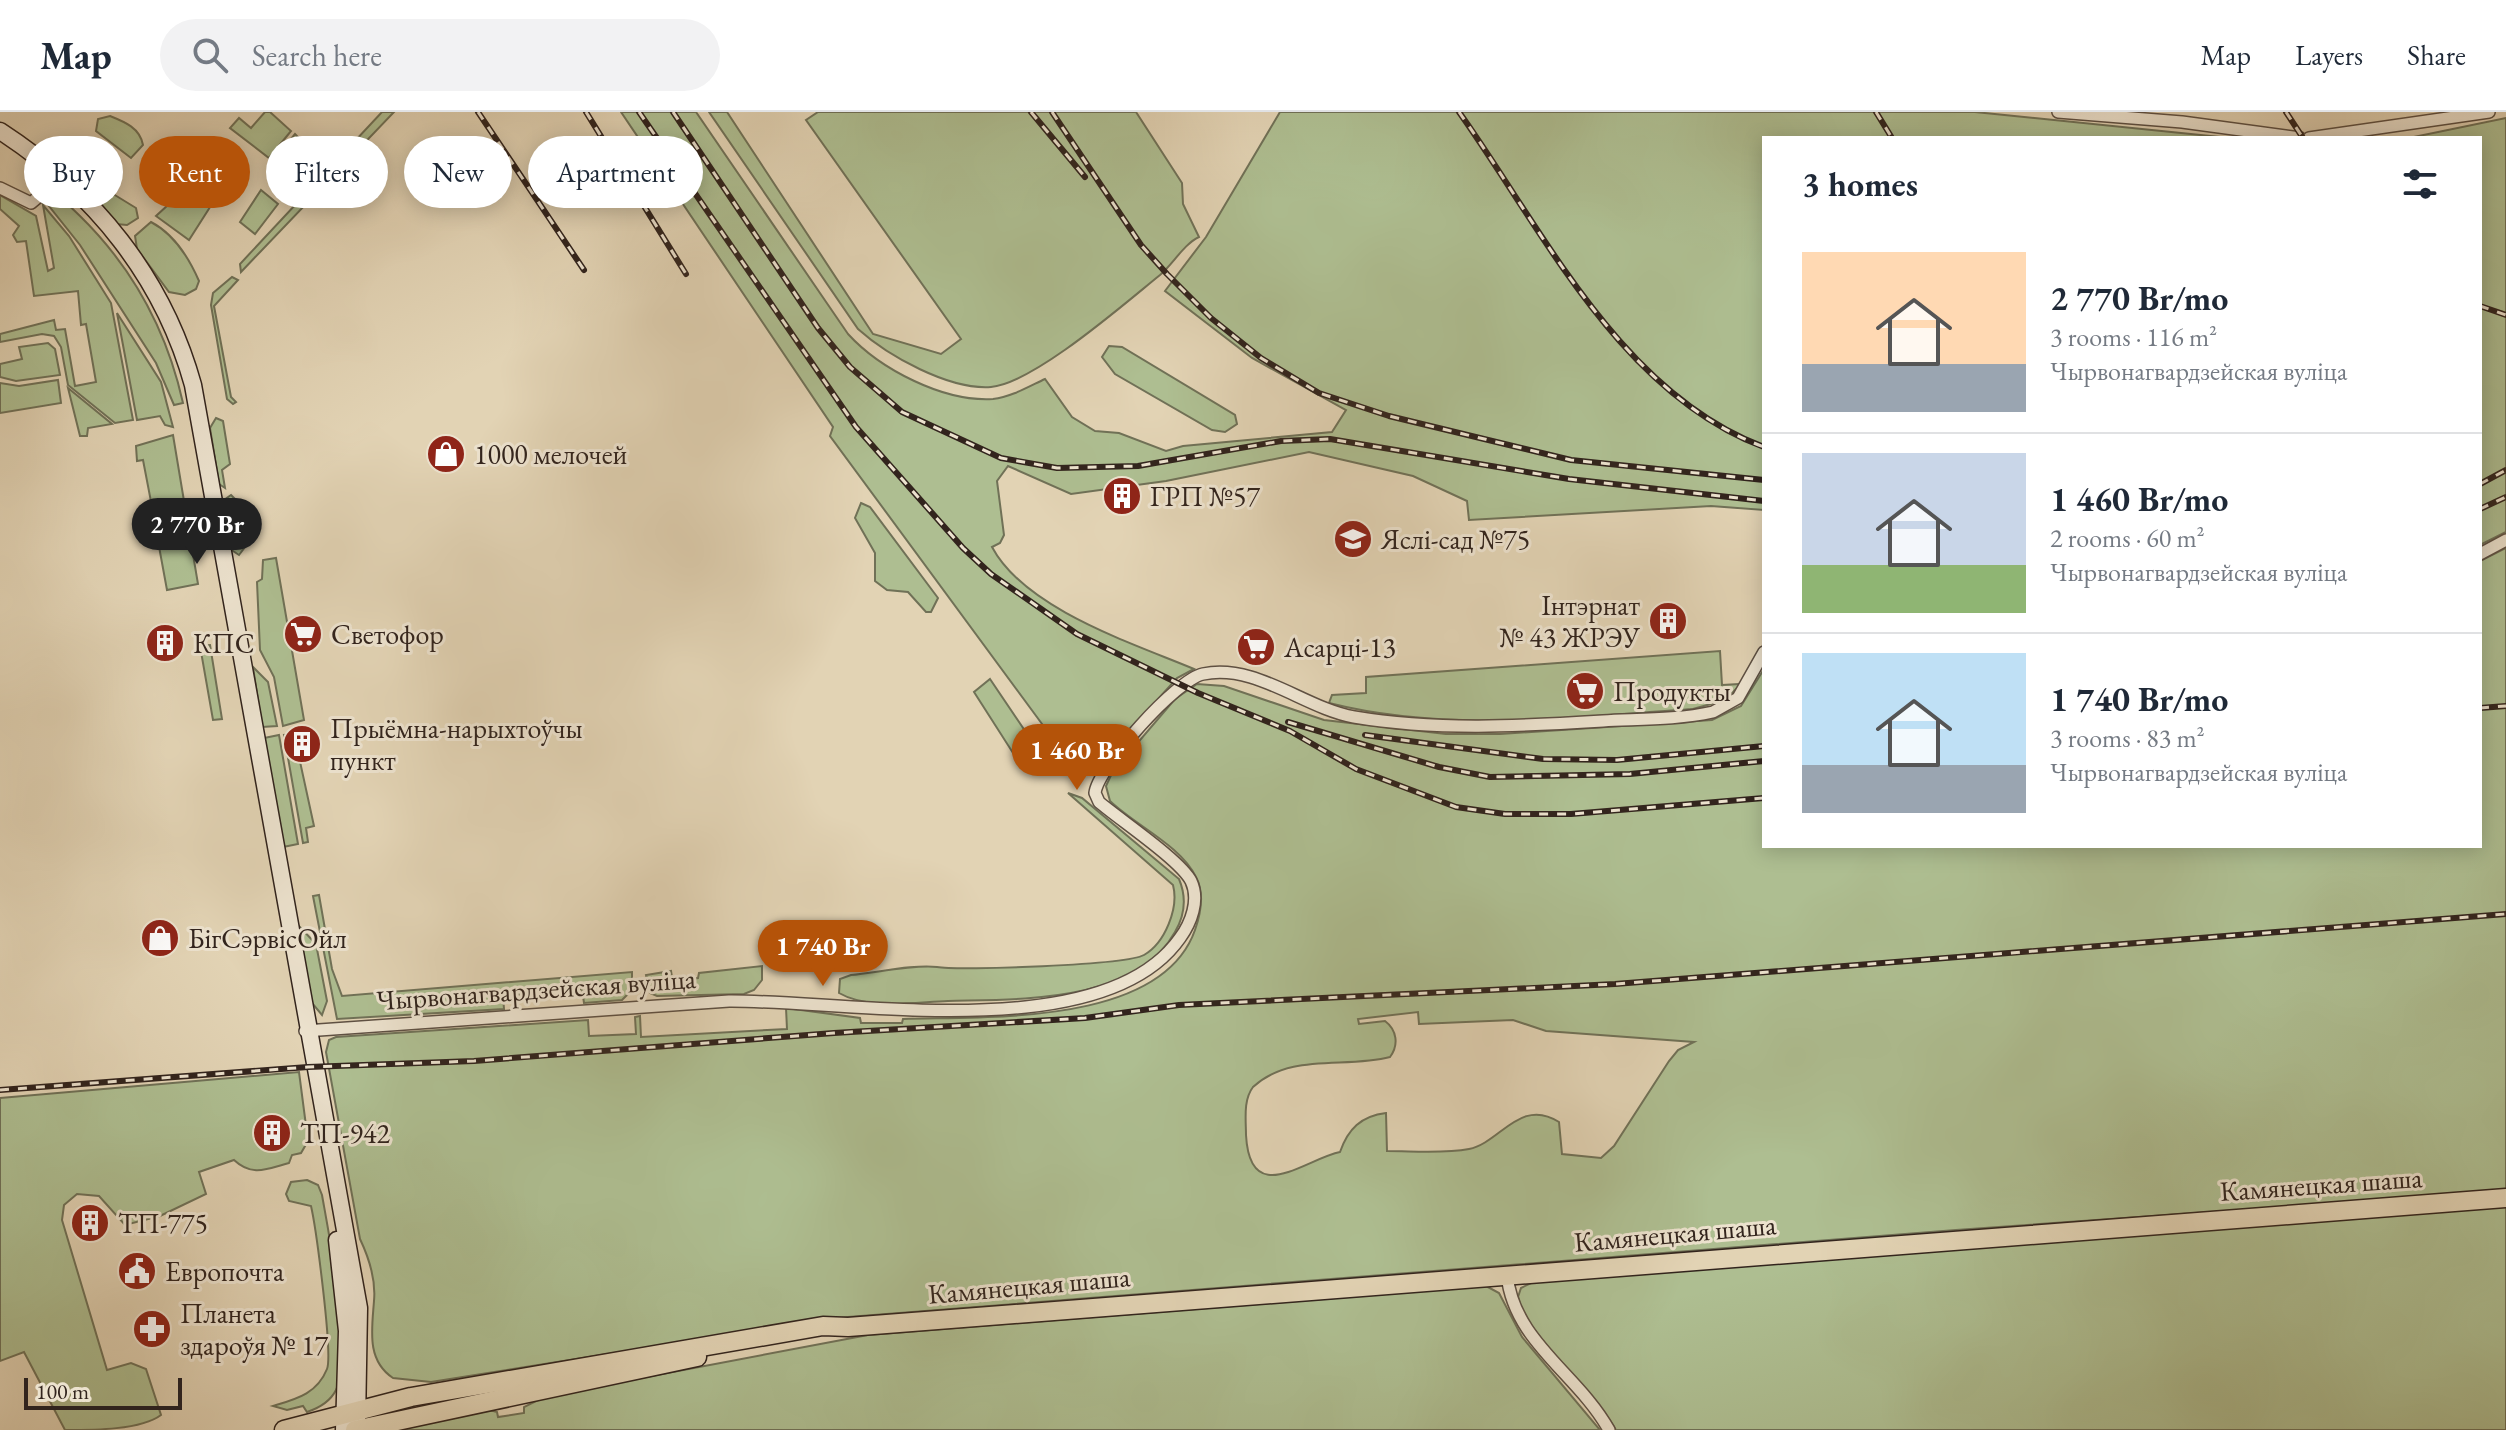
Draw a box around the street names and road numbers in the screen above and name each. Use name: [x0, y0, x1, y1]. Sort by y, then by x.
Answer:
street label: Чырвонагвардзейская вуліца: [375, 960, 698, 1018]
street label: Камянецкая шаша: [2219, 1159, 2424, 1209]
street label: Камянецкая шаша: [1572, 1206, 1778, 1260]
street label: Камянецкая шаша: [926, 1258, 1132, 1312]

